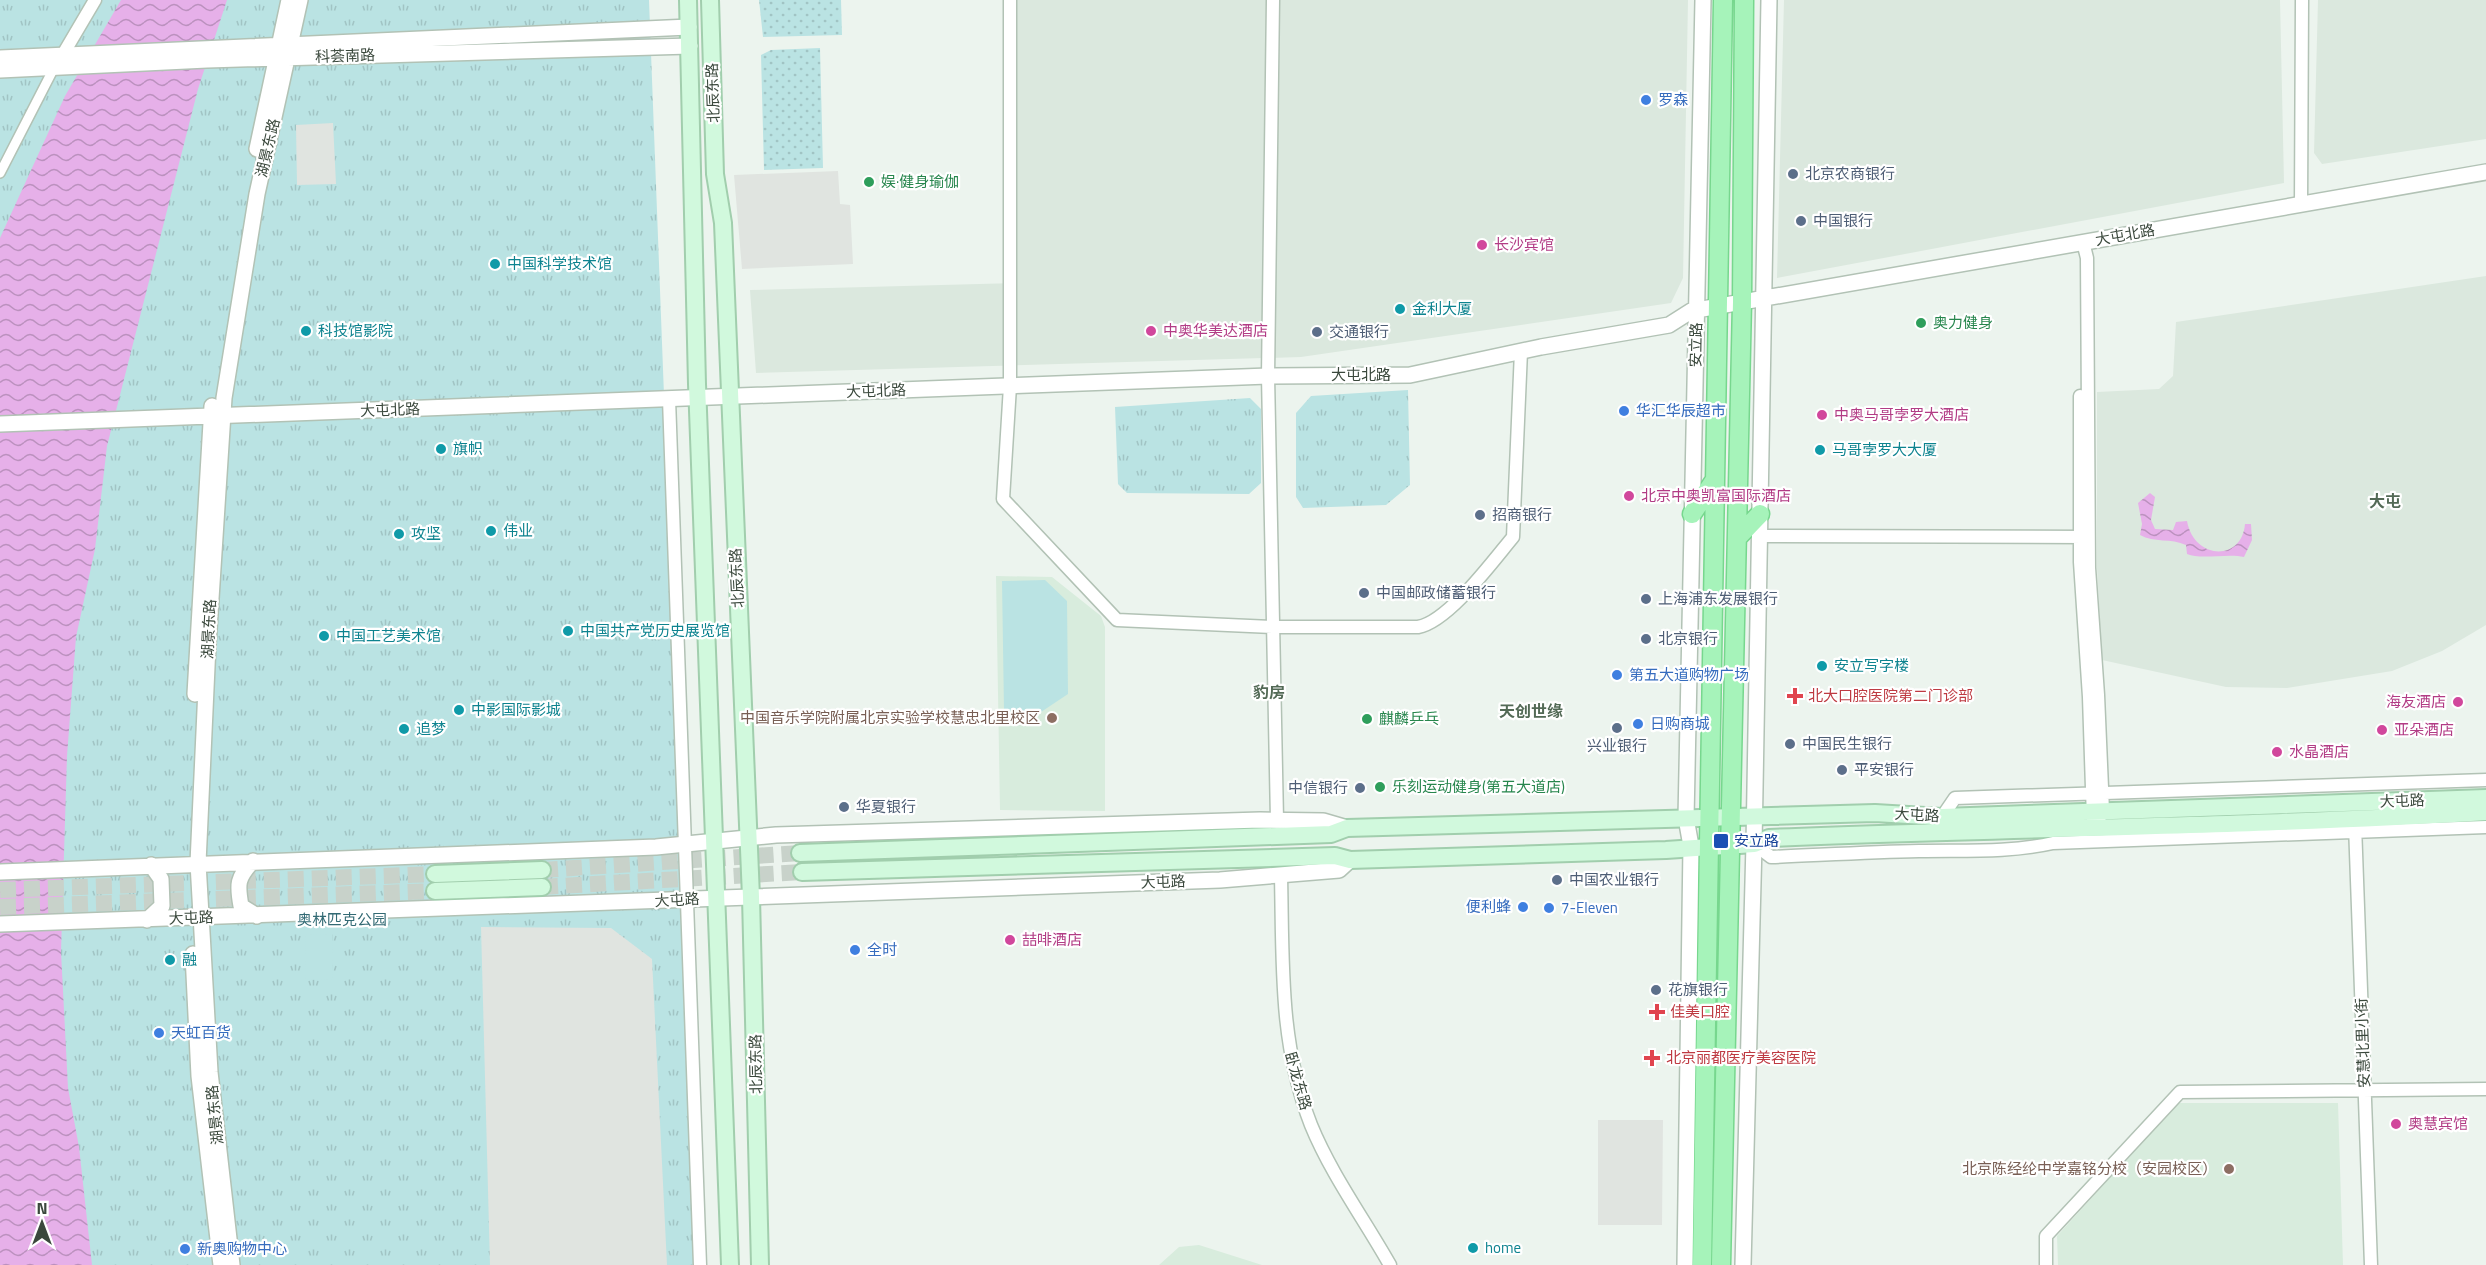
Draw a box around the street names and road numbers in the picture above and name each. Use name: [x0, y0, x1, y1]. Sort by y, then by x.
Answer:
street label: 科荟南路: [315, 43, 375, 68]
street label: 北辰东路: [700, 63, 725, 123]
street label: 湖景东路: [250, 116, 285, 180]
street label: 大屯北路: [2093, 218, 2156, 251]
street label: 安立路: [1684, 322, 1707, 368]
street label: 大屯北路: [1331, 363, 1391, 386]
street label: 大屯北路: [846, 378, 906, 403]
street label: 大屯北路: [360, 397, 420, 422]
street label: 北辰东路: [723, 547, 750, 609]
street label: 湖景东路: [195, 598, 222, 660]
street label: 大屯路: [2379, 788, 2425, 813]
street label: 大屯路: [1894, 802, 1940, 827]
street label: 大屯路: [1140, 869, 1186, 894]
street label: 大屯路: [654, 887, 700, 912]
street label: 大屯路: [168, 905, 214, 930]
street label: 安慧北里小街: [2349, 998, 2376, 1088]
street label: 北辰东路: [743, 1034, 768, 1094]
street label: 卧龙东路: [1279, 1049, 1318, 1113]
street label: 湖景东路: [200, 1084, 229, 1146]

